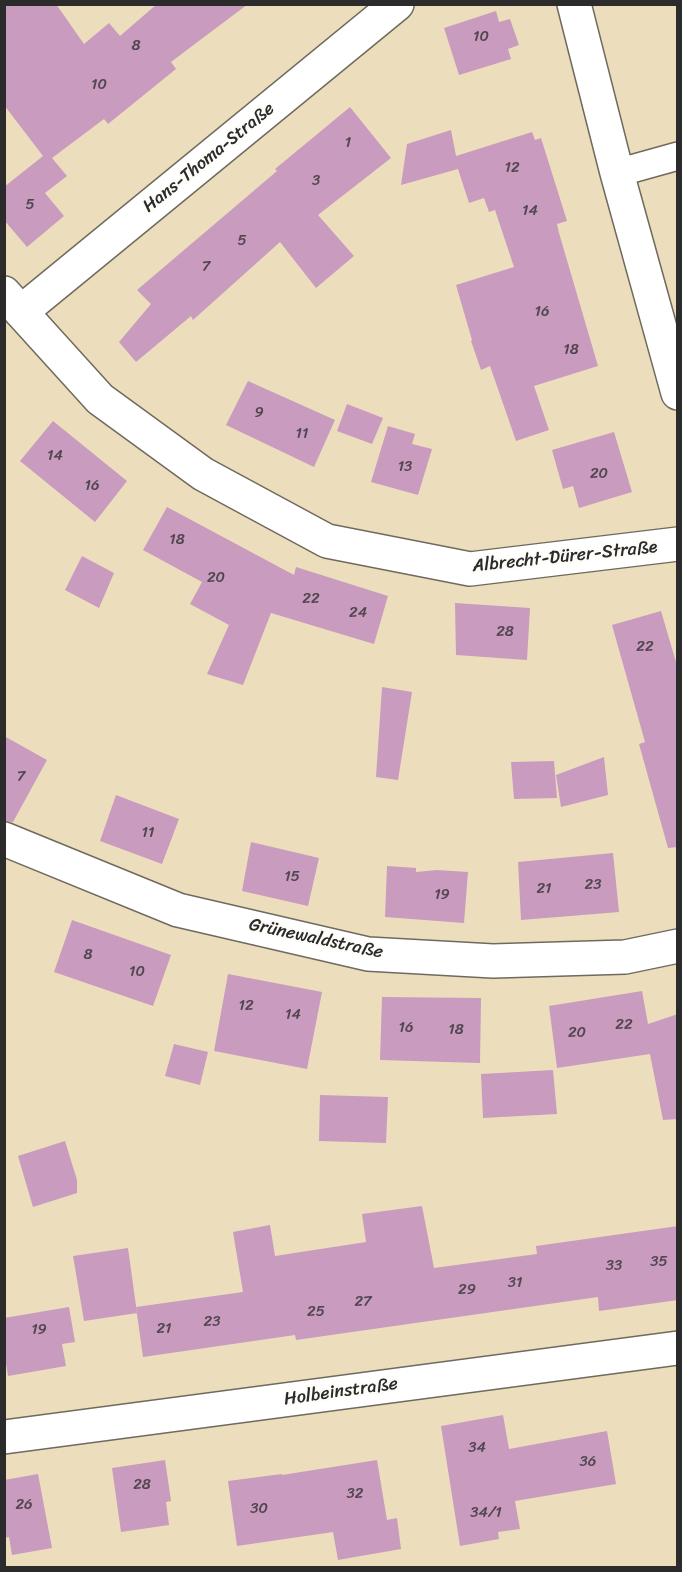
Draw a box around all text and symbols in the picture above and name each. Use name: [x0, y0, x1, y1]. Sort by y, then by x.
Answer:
house number: 10: [473, 28, 489, 46]
house number: 8: [131, 37, 141, 55]
house number: 10: [91, 76, 107, 94]
street label: Hans-Thoma-Straße: [139, 98, 279, 218]
house number: 1: [345, 134, 351, 152]
house number: 12: [504, 159, 520, 177]
house number: 3: [312, 172, 320, 190]
house number: 5: [25, 196, 35, 214]
house number: 14: [522, 202, 538, 220]
house number: 5: [237, 232, 247, 250]
house number: 7: [202, 258, 210, 276]
house number: 16: [535, 303, 549, 321]
house number: 18: [563, 341, 579, 359]
house number: 9: [254, 404, 264, 422]
house number: 11: [296, 425, 308, 443]
house number: 14: [47, 447, 63, 465]
house number: 13: [398, 458, 412, 476]
house number: 20: [590, 465, 608, 483]
house number: 16: [85, 477, 99, 495]
house number: 18: [169, 531, 185, 549]
street label: Albrecht-Dürer-Straße: [471, 537, 659, 577]
house number: 20: [207, 569, 225, 587]
house number: 22: [302, 590, 320, 608]
house number: 24: [349, 604, 367, 622]
house number: 28: [496, 623, 514, 641]
house number: 22: [636, 638, 654, 656]
house number: 7: [17, 768, 25, 786]
house number: 11: [142, 824, 154, 842]
house number: 15: [284, 868, 300, 886]
house number: 23: [585, 876, 601, 894]
house number: 21: [536, 880, 552, 898]
house number: 19: [434, 886, 450, 904]
street label: Grünewaldstraße: [247, 914, 385, 964]
house number: 8: [83, 946, 93, 964]
house number: 10: [129, 963, 145, 981]
house number: 12: [238, 997, 254, 1015]
house number: 14: [285, 1006, 301, 1024]
house number: 22: [615, 1016, 633, 1034]
house number: 16: [399, 1019, 413, 1037]
house number: 18: [448, 1021, 464, 1039]
house number: 20: [568, 1024, 586, 1042]
house number: 35: [650, 1253, 668, 1271]
house number: 33: [606, 1257, 622, 1275]
house number: 31: [508, 1274, 522, 1292]
house number: 29: [458, 1281, 476, 1299]
house number: 27: [354, 1293, 372, 1311]
house number: 25: [307, 1303, 325, 1321]
house number: 23: [204, 1313, 220, 1331]
house number: 21: [156, 1320, 172, 1338]
house number: 19: [31, 1321, 47, 1339]
street label: Holbeinstraße: [283, 1373, 399, 1411]
house number: 34: [468, 1439, 486, 1457]
house number: 36: [580, 1453, 596, 1471]
house number: 28: [133, 1476, 151, 1494]
house number: 32: [347, 1485, 363, 1503]
house number: 26: [15, 1496, 33, 1514]
house number: 30: [250, 1500, 268, 1518]
house number: 34/1: [470, 1504, 502, 1522]

